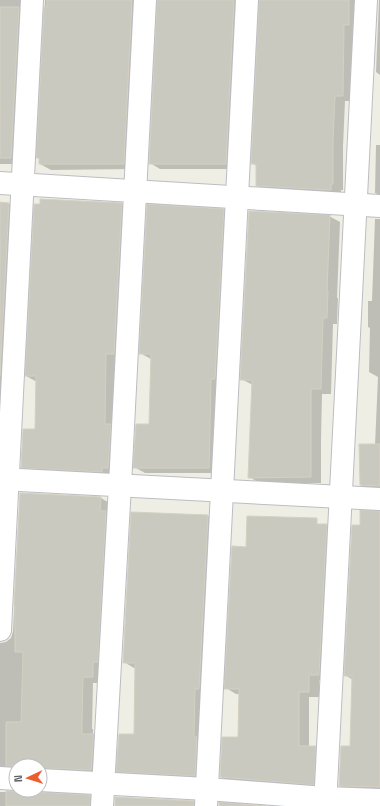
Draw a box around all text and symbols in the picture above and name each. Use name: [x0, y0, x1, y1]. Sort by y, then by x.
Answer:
north arrow: [8, 758, 48, 798]
text: N: [11, 775, 25, 783]

